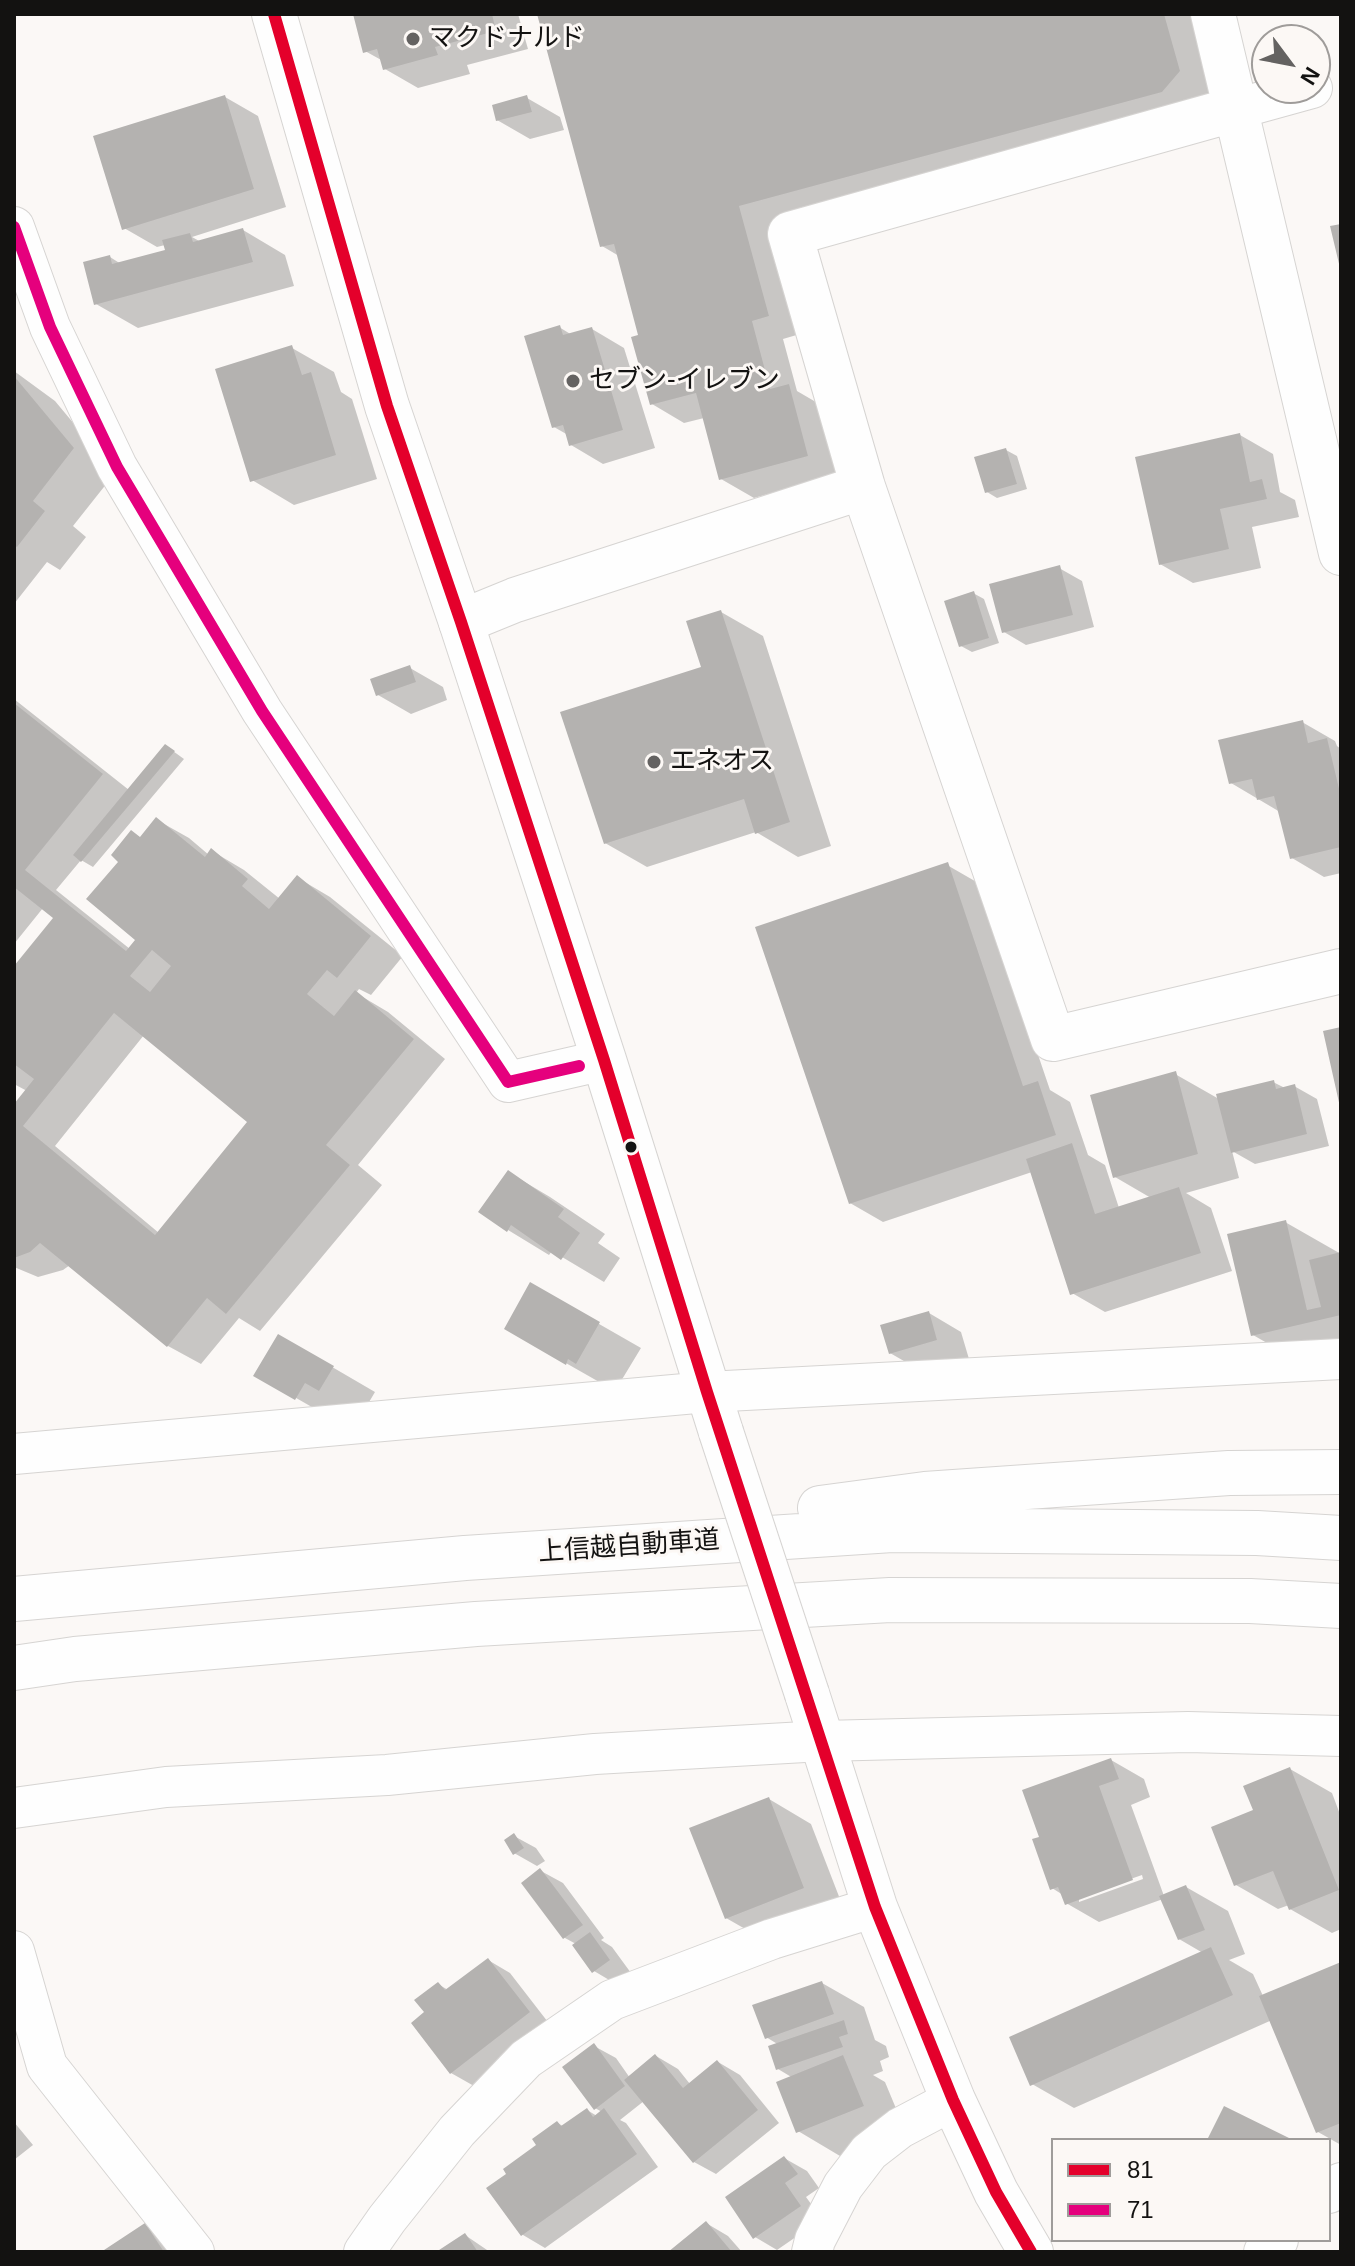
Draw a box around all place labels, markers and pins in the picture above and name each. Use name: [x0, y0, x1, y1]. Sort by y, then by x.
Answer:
place label: マクドナルド: [429, 23, 585, 55]
marker: マクドナルド: [404, 30, 422, 48]
place label: セブン-イレブン: [589, 365, 780, 397]
marker: セブン-イレブン: [564, 372, 582, 390]
place label: エネオス: [670, 746, 774, 778]
marker: エネオス: [645, 753, 663, 771]
unlabelled marker: [623, 1139, 639, 1155]

